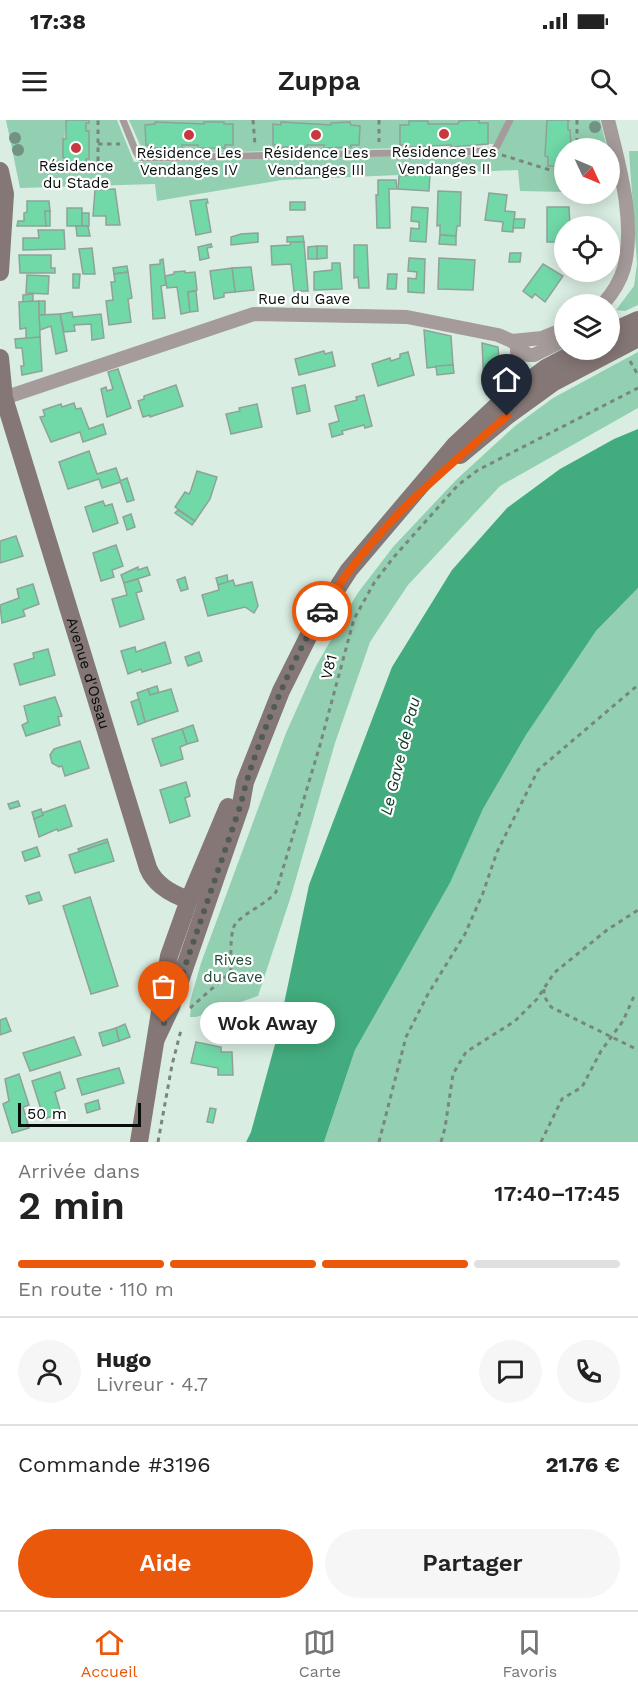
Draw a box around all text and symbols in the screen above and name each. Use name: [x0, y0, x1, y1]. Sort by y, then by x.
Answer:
text: 17:38: [30, 9, 86, 34]
icon: menu: [18, 65, 51, 98]
text: Zuppa: [278, 65, 360, 97]
icon: search: [587, 65, 620, 98]
marker: Résidence Les Vendanges II: [437, 127, 451, 141]
marker: Résidence Les Vendanges IV: [182, 128, 196, 142]
marker: Résidence Les Vendanges III: [309, 128, 323, 142]
north arrow: [554, 138, 620, 204]
map controls: [554, 138, 620, 360]
marker: Résidence du Stade: [69, 141, 83, 155]
place label: Résidence Les Vendanges II: [391, 143, 497, 178]
place label: Résidence Les Vendanges IV: [136, 144, 242, 179]
place label: Résidence Les Vendanges III: [263, 144, 369, 179]
place label: Résidence du Stade: [39, 157, 113, 192]
button: locate: [554, 216, 620, 282]
street label: Rue du Gave: [258, 290, 350, 308]
button: layers: [554, 294, 620, 360]
pin: [481, 354, 532, 416]
icon: home: [490, 363, 523, 396]
courier: [292, 581, 352, 641]
icon: car: [306, 595, 339, 628]
street label: Avenue d'Ossau: [63, 615, 114, 731]
street label: V81: [317, 653, 341, 681]
water label: Le Gave de Pau: [376, 695, 424, 817]
park label: Rives du Gave: [203, 951, 263, 986]
pin: [138, 961, 189, 1023]
icon: bag: [147, 970, 180, 1003]
callout: Wok Away: [200, 1002, 335, 1044]
text: Wok Away: [218, 1011, 317, 1035]
scale bar: [18, 1100, 141, 1127]
text: 50 m: [27, 1104, 67, 1123]
text: Arrivée dans: [18, 1159, 140, 1183]
text: 17:40–17:45: [494, 1181, 620, 1206]
text: 2 min: [18, 1183, 125, 1228]
text: En route · 110 m: [18, 1277, 174, 1301]
button: person: [18, 1340, 81, 1403]
button: chat: [479, 1340, 542, 1403]
button: phone: [557, 1340, 620, 1403]
text: Hugo: [96, 1347, 151, 1372]
text: Livreur · 4.7: [96, 1372, 208, 1396]
text: Commande #3196: [18, 1452, 211, 1477]
text: 21.76 €: [545, 1452, 620, 1477]
button: Aide: [18, 1529, 313, 1598]
button: Partager: [325, 1529, 620, 1598]
tab: Accueil: [81, 1626, 137, 1681]
tab: Carte: [299, 1626, 341, 1681]
tab: Favoris: [502, 1626, 557, 1681]

